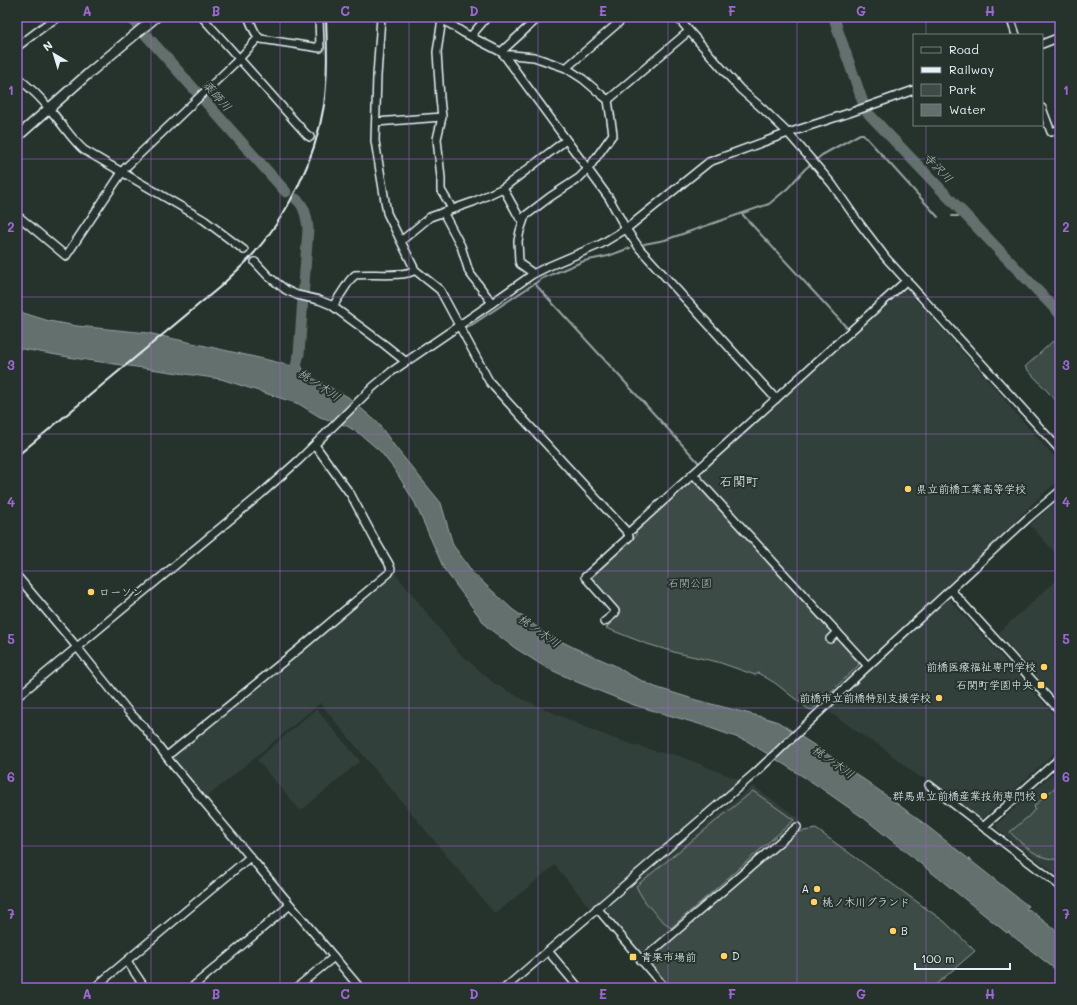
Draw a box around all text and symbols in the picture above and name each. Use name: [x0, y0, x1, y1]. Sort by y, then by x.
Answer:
text: A: [82, 2, 92, 19]
text: B: [212, 2, 221, 19]
text: C: [340, 2, 350, 19]
text: D: [469, 2, 479, 19]
text: E: [599, 2, 607, 19]
text: F: [728, 2, 736, 19]
text: G: [856, 2, 866, 19]
text: H: [985, 2, 995, 19]
north arrow: [34, 34, 74, 74]
legend: [913, 34, 1043, 126]
text: N: [40, 37, 55, 54]
text: Road: [949, 41, 979, 57]
text: Railway: [949, 61, 994, 77]
water label: 薬師川: [200, 77, 236, 114]
text: 1: [8, 81, 14, 98]
text: Park: [949, 81, 976, 97]
text: 1: [1063, 81, 1069, 98]
text: Water: [949, 101, 986, 117]
water label: 寺沢川: [920, 149, 957, 186]
text: 2: [7, 218, 15, 235]
text: 2: [1062, 218, 1070, 235]
text: 3: [7, 356, 15, 373]
text: 3: [1062, 356, 1070, 373]
water label: 桃ノ木川: [295, 364, 344, 404]
district label: 石関町: [719, 472, 759, 489]
place label: 県立前橋工業高等学校: [916, 481, 1026, 496]
marker: 県立前橋工業高等学校: [903, 484, 913, 494]
text: 4: [7, 493, 15, 510]
text: 4: [1062, 493, 1070, 510]
park label: 石関公園: [668, 575, 712, 590]
place label: ローソン: [99, 584, 143, 599]
marker: ローソン: [86, 587, 96, 597]
water label: 桃ノ木川: [515, 610, 564, 651]
text: 5: [7, 630, 15, 647]
text: 5: [1062, 630, 1070, 647]
place label: 前橋医療福祉専門学校: [926, 659, 1036, 674]
marker: 前橋医療福祉専門学校: [1039, 662, 1049, 672]
place label: 石関町学園中央: [956, 677, 1033, 692]
marker: 石関町学園中央: [1036, 680, 1046, 690]
place label: 前橋市立前橋特別支援学校: [799, 690, 931, 705]
marker: 前橋市立前橋特別支援学校: [934, 693, 944, 703]
water label: 桃ノ木川: [809, 741, 858, 782]
text: 6: [7, 768, 15, 785]
text: 6: [1062, 768, 1070, 785]
place label: 群馬県立前橋産業技術専門校: [893, 788, 1036, 803]
marker: 群馬県立前橋産業技術専門校: [1039, 791, 1049, 801]
place label: A: [801, 881, 809, 896]
marker: A: [812, 884, 822, 894]
place label: 桃ノ木川グランド: [822, 894, 910, 909]
marker: 桃ノ木川グランド: [809, 897, 819, 907]
text: 7: [7, 905, 15, 922]
text: 7: [1062, 905, 1070, 922]
place label: B: [901, 923, 908, 938]
marker: B: [888, 926, 898, 936]
scale bar: [915, 945, 1010, 971]
place label: D: [732, 948, 740, 963]
place label: 青果市場前: [641, 949, 696, 964]
text: 100 m: [921, 950, 955, 966]
marker: D: [719, 951, 729, 961]
marker: 青果市場前: [628, 952, 638, 962]
text: A: [82, 985, 92, 1002]
text: B: [212, 985, 221, 1002]
text: C: [340, 985, 350, 1002]
text: D: [469, 985, 479, 1002]
text: E: [599, 985, 607, 1002]
text: F: [728, 985, 736, 1002]
text: G: [856, 985, 866, 1002]
text: H: [985, 985, 995, 1002]

